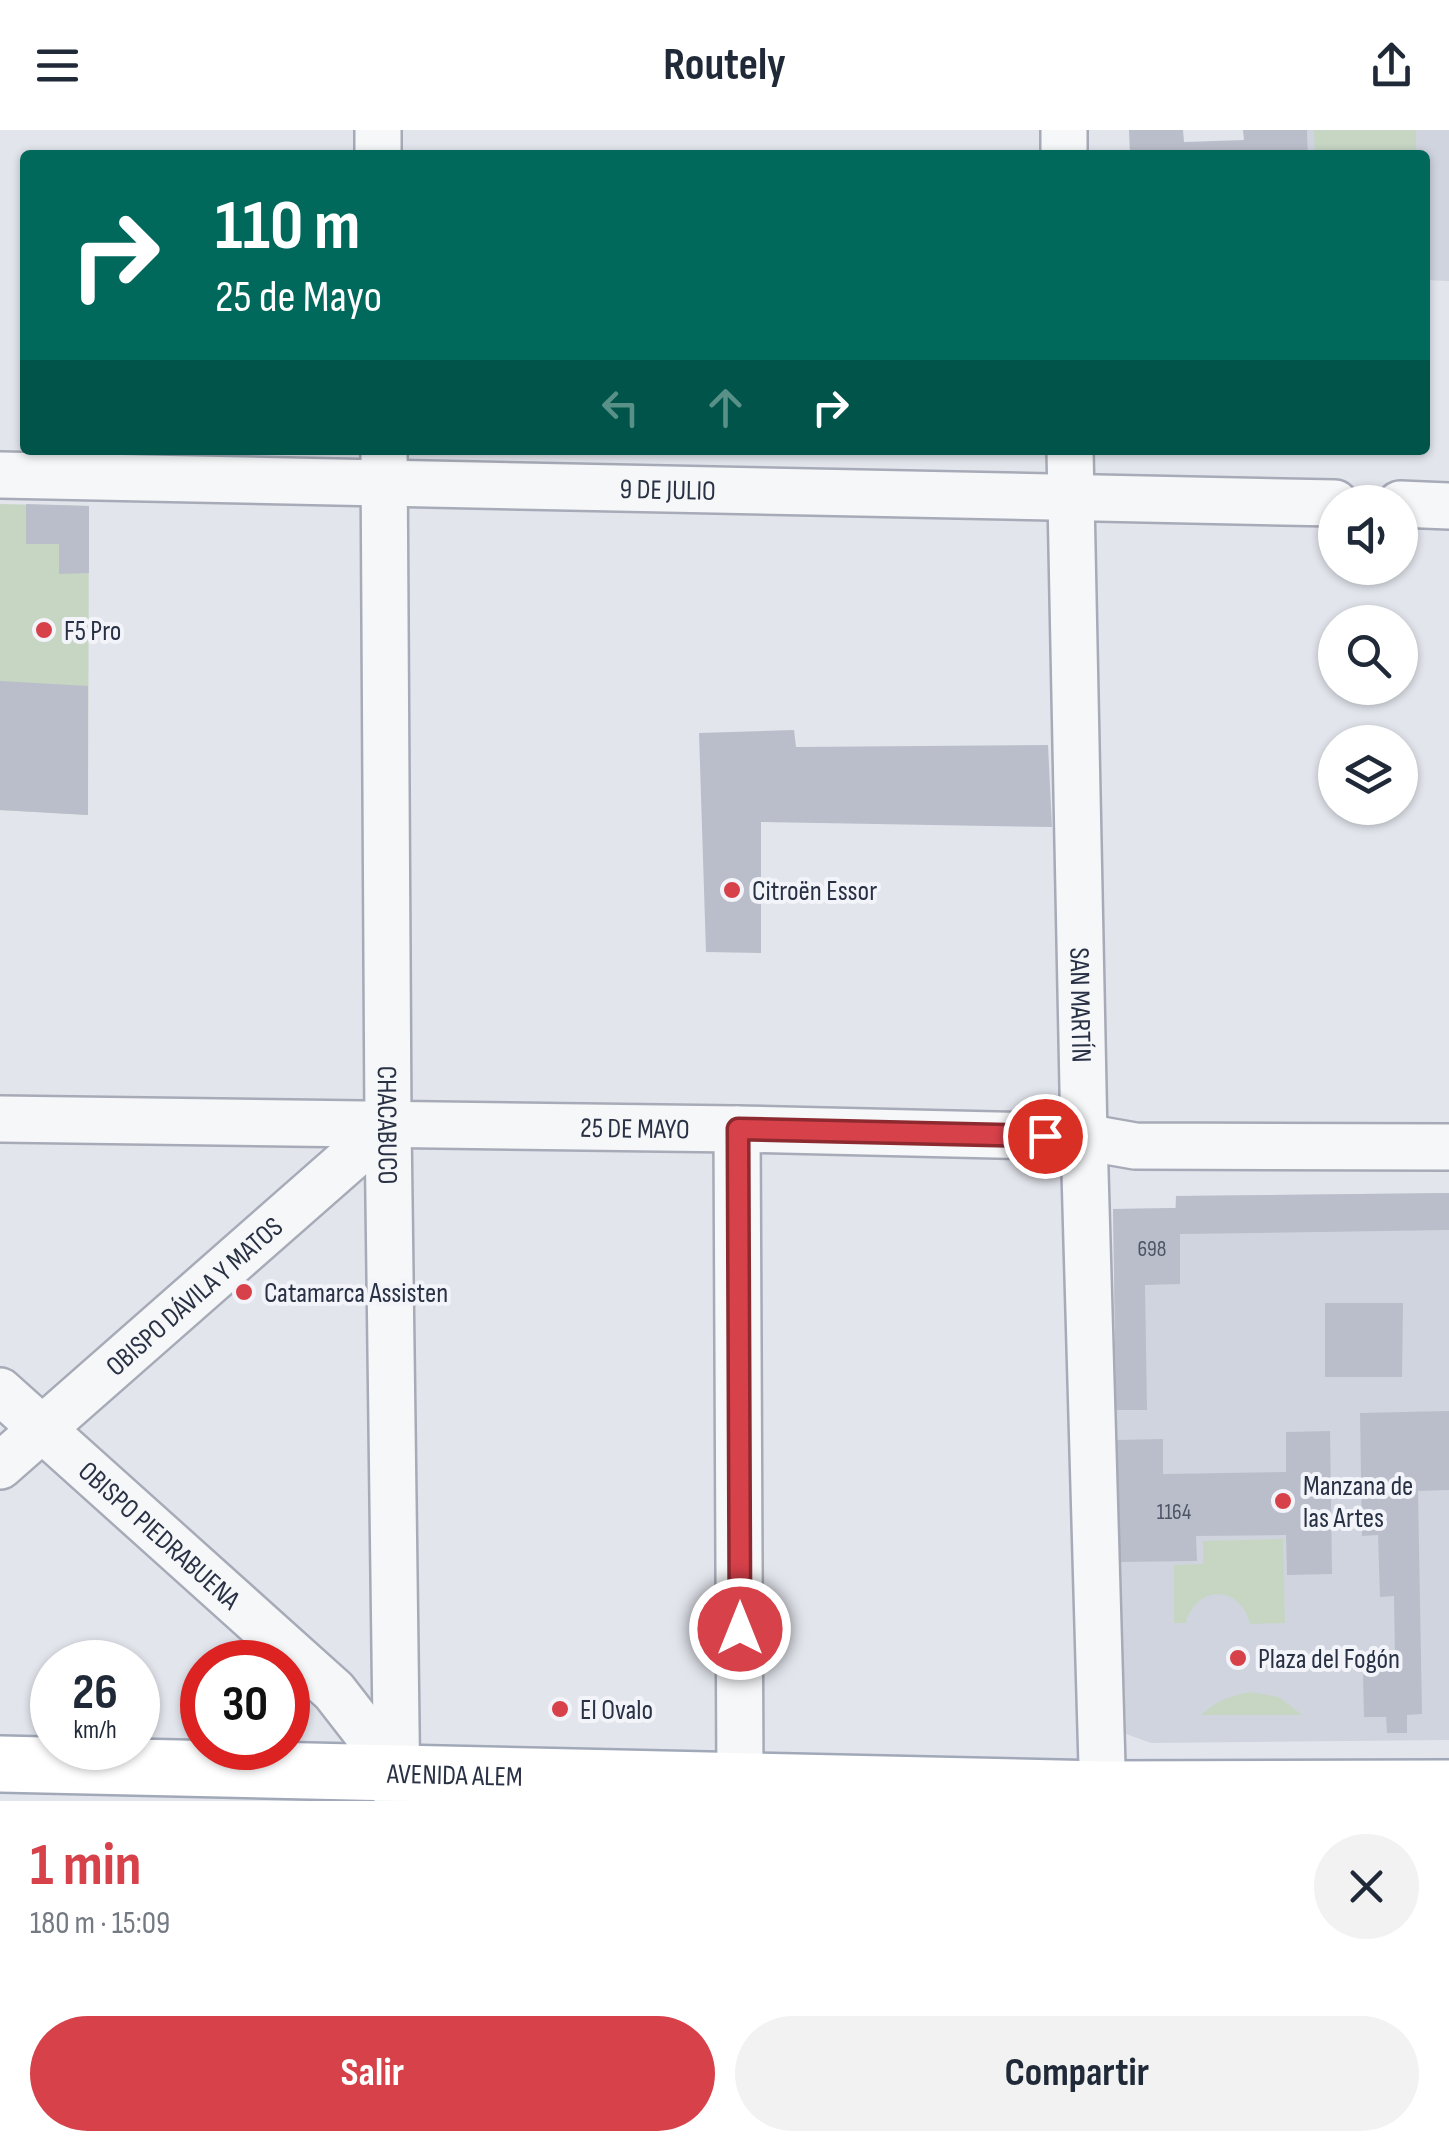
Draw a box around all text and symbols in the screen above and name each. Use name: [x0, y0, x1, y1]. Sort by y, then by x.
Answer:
icon: menu: [30, 38, 85, 93]
text: Routely: [663, 38, 786, 93]
icon: share: [1364, 38, 1419, 93]
text: 110 m: [215, 185, 361, 269]
icon: right: [50, 190, 180, 320]
text: 25 de Mayo: [215, 270, 382, 325]
icon: left: [593, 380, 648, 435]
icon: ahead: [698, 380, 753, 435]
icon: right: [803, 380, 858, 435]
street label: 9 DE JULIO: [619, 473, 716, 508]
map controls: [1318, 485, 1418, 825]
button: sound: [1318, 485, 1418, 585]
button: search: [1318, 605, 1418, 705]
place label: F5 Pro: [64, 615, 121, 648]
marker: F5 Pro: [33, 619, 55, 641]
button: layers: [1318, 725, 1418, 825]
place label: Citroën Essor: [752, 875, 877, 908]
marker: Citroën Essor: [721, 879, 743, 901]
street label: SAN MARTÍN: [1062, 947, 1097, 1063]
street label: CHACABUCO: [370, 1066, 404, 1185]
pin: [1003, 1094, 1088, 1179]
icon: arrive: [1018, 1109, 1073, 1164]
street label: 25 DE MAYO: [580, 1112, 690, 1146]
street label: OBISPO DÁVILA Y MATOS: [100, 1210, 290, 1383]
house number: 698: [1138, 1236, 1166, 1263]
place label: Catamarca Assisten: [264, 1277, 448, 1310]
marker: Catamarca Assisten: [233, 1281, 255, 1303]
street label: OBISPO PIEDRABUENA: [71, 1455, 247, 1617]
place label: Manzana de las Artes: [1303, 1470, 1413, 1535]
marker: Manzana de las Artes: [1272, 1490, 1294, 1512]
house number: 1164: [1157, 1499, 1191, 1526]
position arrow: [688, 1577, 792, 1681]
speed limit sign: 30: [180, 1640, 310, 1770]
place label: Plaza del Fogón: [1258, 1643, 1400, 1676]
marker: Plaza del Fogón: [1227, 1647, 1249, 1669]
text: 26: [72, 1663, 118, 1723]
place label: El Ovalo: [580, 1694, 653, 1727]
marker: El Ovalo: [549, 1698, 571, 1720]
text: km/h: [73, 1715, 117, 1746]
street label: AVENIDA ALEM: [386, 1758, 523, 1794]
text: 1 min: [30, 1830, 142, 1902]
button: close: [1314, 1834, 1419, 1939]
text: 180 m · 15:09: [30, 1904, 170, 1943]
button: Salir: [30, 2016, 715, 2131]
button: Compartir: [735, 2016, 1419, 2131]

